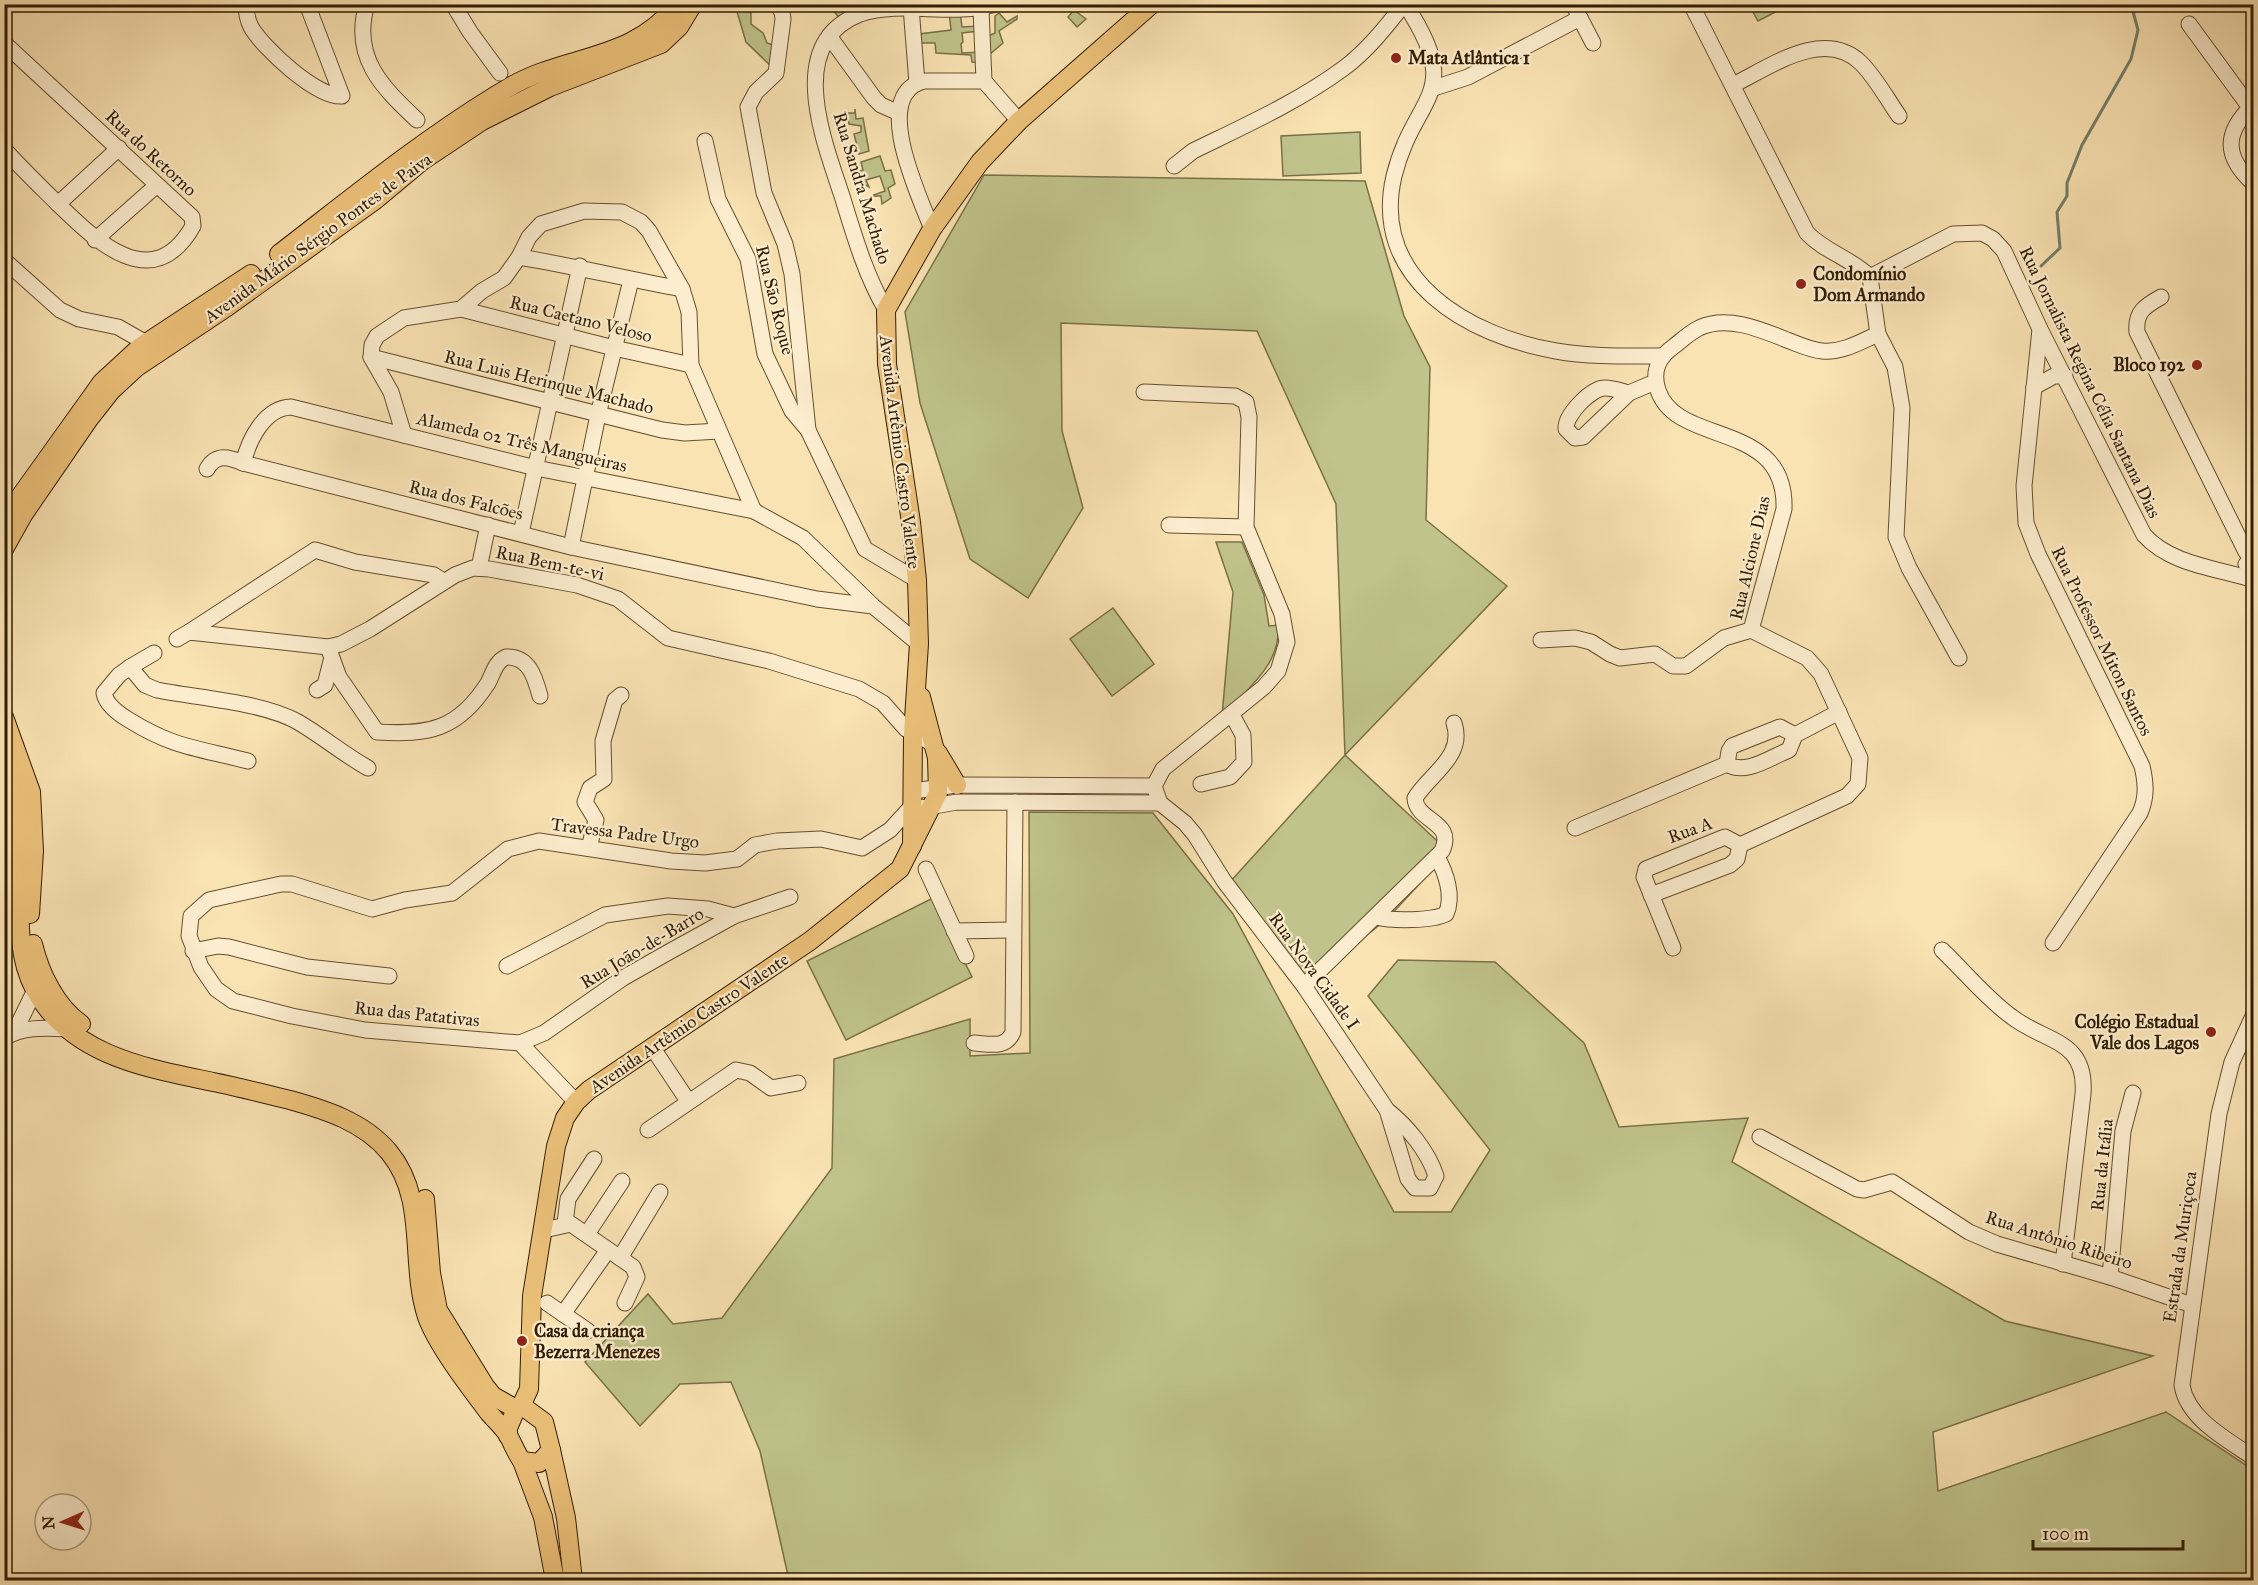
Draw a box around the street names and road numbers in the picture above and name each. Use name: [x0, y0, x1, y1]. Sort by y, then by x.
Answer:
street label: Rua do Retorno: [101, 105, 201, 201]
street label: Rua Sandra Machado: [828, 109, 896, 267]
street label: Avenida Mário Sérgio Pontes de Paiva: [199, 148, 437, 329]
street label: Rua Jornalista Regina Célia Santana Dias: [2014, 242, 2166, 522]
street label: Rua São Roque: [750, 243, 799, 357]
street label: Rua Caetano Veloso: [507, 291, 655, 347]
street label: Avenida Artêmio Castro Valente: [875, 333, 925, 570]
street label: Rua Luis Herinque Machado: [442, 345, 656, 420]
street label: Alameda 02 Três Mangueiras: [414, 407, 629, 478]
street label: Rua dos Falcões: [407, 475, 525, 525]
street label: Rua Alcione Dias: [1725, 494, 1775, 622]
street label: Rua Bem-te-vi: [494, 541, 606, 585]
street label: Rua Professor Miton Santos: [2046, 543, 2158, 739]
street label: Rua A: [1665, 812, 1715, 848]
street label: Travessa Padre Urgo: [549, 813, 700, 854]
street label: Rua João-de-Barro: [576, 903, 708, 994]
street label: Rua Nova Cidade I: [1264, 908, 1364, 1034]
street label: Avenida Artêmio Castro Valente: [584, 948, 793, 1098]
street label: Rua das Patativas: [353, 996, 481, 1032]
street label: Rua da Itália: [2086, 1117, 2118, 1212]
street label: Estrada da Muriçoca: [2158, 1169, 2202, 1324]
street label: Rua Antônio Ribeiro: [1983, 1206, 2135, 1274]

